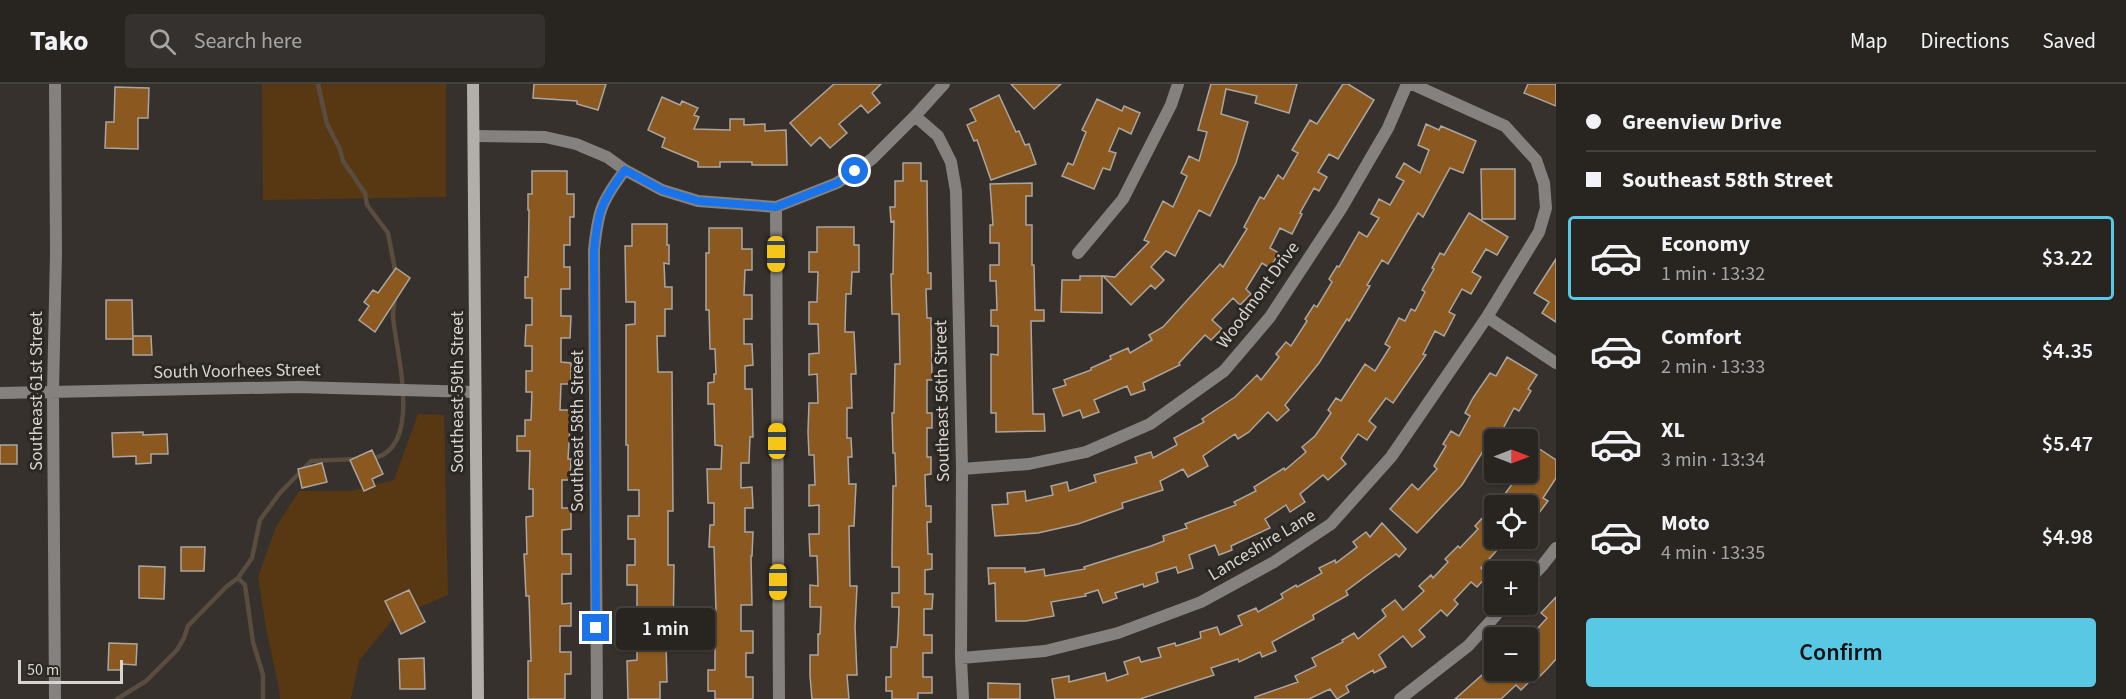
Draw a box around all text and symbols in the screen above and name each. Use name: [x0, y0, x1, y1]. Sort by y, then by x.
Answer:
search box: [125, 14, 545, 68]
text: Tako: [30, 21, 89, 61]
icon: search: [146, 25, 179, 58]
text: Search here: [194, 25, 302, 57]
text: Map: [1850, 26, 1888, 56]
text: Directions: [1921, 26, 2009, 56]
text: Saved: [2042, 26, 2096, 56]
text: Greenview Drive: [1622, 106, 1782, 138]
route start: [841, 157, 868, 184]
text: Southeast 58th Street: [1622, 164, 1833, 196]
text: Economy: [1661, 228, 1750, 260]
icon: car: [1589, 231, 1643, 285]
car: [767, 236, 785, 272]
street label: Woodmont Drive: [1211, 236, 1305, 354]
text: $3.22: [2042, 242, 2093, 274]
text: 1 min · 13:32: [1661, 260, 1765, 288]
street label: Southeast 61st Street: [24, 311, 49, 471]
street label: Southeast 59th Street: [445, 311, 470, 473]
street label: Southeast 56th Street: [928, 320, 956, 482]
text: Comfort: [1661, 321, 1742, 353]
icon: car: [1589, 324, 1643, 378]
text: $4.35: [2042, 335, 2093, 367]
street label: Southeast 58th Street: [565, 350, 590, 512]
text: 2 min · 13:33: [1661, 353, 1765, 381]
street label: South Voorhees Street: [153, 357, 321, 385]
text: XL: [1661, 414, 1685, 446]
icon: car: [1589, 417, 1643, 471]
car: [768, 423, 786, 459]
text: $5.47: [2042, 428, 2093, 460]
north arrow: [1484, 429, 1538, 483]
map controls: [1484, 429, 1538, 681]
text: 3 min · 13:34: [1661, 446, 1765, 474]
button: locate: [1484, 495, 1538, 549]
street label: Lanceshire Lane: [1204, 503, 1321, 587]
text: Moto: [1661, 507, 1710, 539]
icon: car: [1589, 510, 1643, 564]
text: $4.98: [2042, 521, 2093, 553]
text: 4 min · 13:35: [1661, 539, 1765, 567]
button: +: [1484, 561, 1538, 615]
car: [769, 564, 787, 600]
callout: 1 min: [617, 607, 716, 649]
route end: [582, 614, 609, 641]
text: 1 min: [642, 615, 689, 643]
button: Confirm: [1586, 618, 2096, 687]
button: −: [1484, 627, 1538, 681]
scale bar: [18, 657, 123, 684]
text: 50 m: [27, 659, 59, 681]

